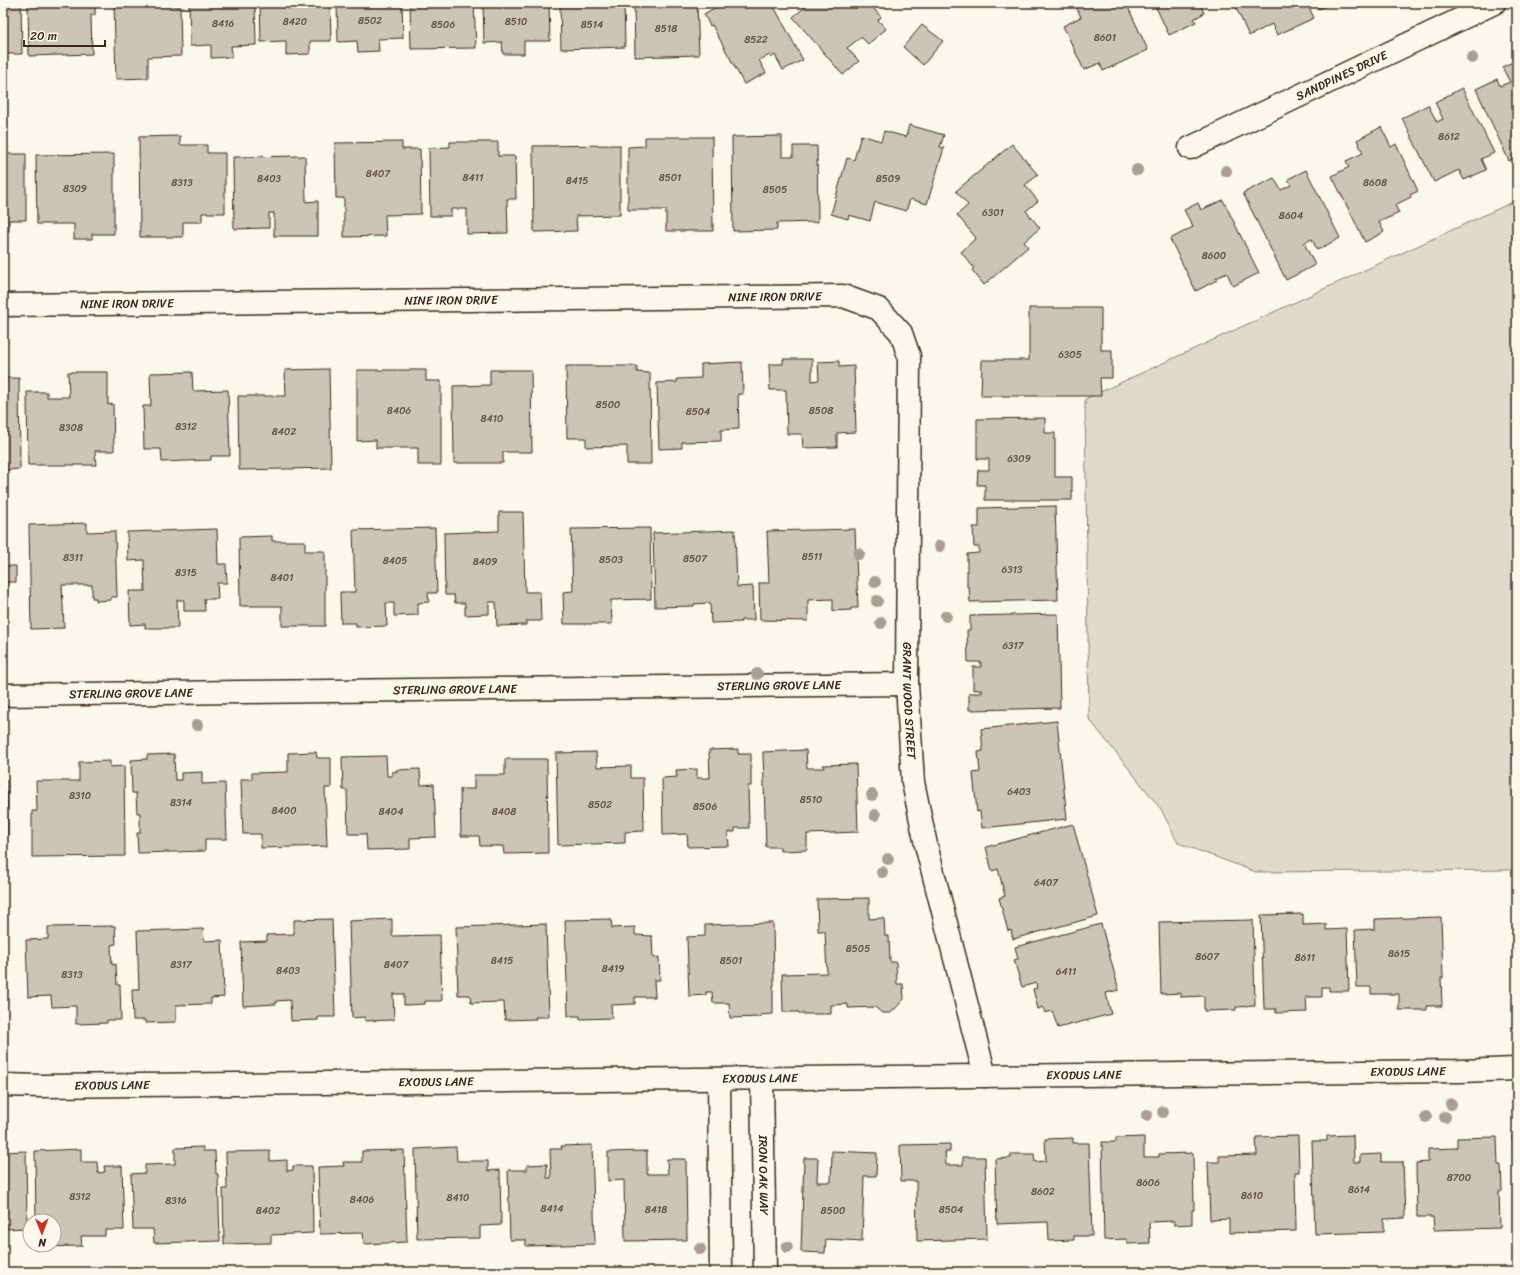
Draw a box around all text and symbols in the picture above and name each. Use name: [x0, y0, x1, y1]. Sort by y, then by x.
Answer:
house number: 8502: [358, 12, 382, 30]
house number: 8420: [283, 13, 307, 31]
house number: 8510: [505, 13, 527, 31]
house number: 8416: [212, 15, 234, 33]
house number: 8506: [431, 16, 455, 34]
house number: 8514: [581, 16, 603, 34]
house number: 8518: [655, 20, 677, 38]
scale bar: [24, 22, 105, 48]
text: 20 m: [30, 25, 57, 47]
house number: 8601: [1094, 29, 1116, 47]
house number: 8522: [744, 31, 768, 49]
street label: SANDPINES DRIVE: [1292, 44, 1393, 107]
house number: 8612: [1438, 128, 1460, 146]
house number: 8407: [366, 165, 391, 183]
house number: 8411: [463, 169, 483, 187]
house number: 8501: [659, 169, 681, 187]
house number: 8403: [257, 170, 282, 188]
house number: 8509: [876, 170, 900, 188]
house number: 8415: [566, 172, 588, 190]
house number: 8313: [171, 174, 193, 192]
house number: 8608: [1363, 174, 1387, 192]
house number: 8309: [63, 180, 87, 198]
house number: 8505: [763, 181, 787, 199]
house number: 6301: [982, 204, 1004, 222]
house number: 8604: [1279, 207, 1303, 225]
house number: 8600: [1202, 247, 1226, 265]
street label: NINE IRON DRIVE: [728, 285, 823, 308]
street label: NINE IRON DRIVE: [404, 289, 499, 312]
street label: NINE IRON DRIVE: [80, 292, 175, 315]
house number: 6305: [1058, 346, 1082, 364]
house number: 8500: [596, 396, 620, 414]
house number: 8406: [387, 402, 411, 420]
house number: 8508: [809, 402, 833, 420]
house number: 8504: [686, 403, 710, 421]
house number: 8410: [481, 410, 503, 428]
house number: 8312: [175, 418, 197, 436]
house number: 8308: [59, 419, 83, 437]
house number: 8402: [272, 423, 296, 441]
house number: 6309: [1007, 450, 1031, 468]
house number: 8511: [802, 548, 822, 566]
house number: 8311: [63, 549, 83, 567]
house number: 8507: [683, 550, 708, 568]
house number: 8503: [599, 551, 623, 569]
house number: 8405: [383, 552, 407, 570]
house number: 8409: [473, 553, 497, 571]
house number: 6313: [1002, 561, 1023, 579]
house number: 8315: [175, 564, 197, 582]
house number: 8401: [271, 569, 293, 587]
house number: 6317: [1002, 637, 1025, 655]
street label: GRANT WOOD STREET: [896, 642, 923, 761]
street label: STERLING GROVE LANE: [717, 674, 842, 697]
street label: STERLING GROVE LANE: [393, 678, 518, 701]
street label: STERLING GROVE LANE: [69, 682, 194, 705]
house number: 6403: [1007, 783, 1031, 801]
house number: 8310: [69, 787, 91, 805]
house number: 8510: [800, 791, 822, 809]
house number: 8314: [170, 794, 192, 812]
house number: 8502: [588, 796, 612, 814]
house number: 8506: [693, 798, 717, 816]
house number: 8400: [272, 802, 296, 820]
house number: 8404: [379, 803, 403, 821]
house number: 8408: [492, 803, 516, 821]
house number: 6407: [1034, 874, 1059, 892]
house number: 8505: [846, 940, 870, 958]
house number: 8615: [1388, 945, 1410, 963]
house number: 8607: [1195, 948, 1220, 966]
house number: 8611: [1295, 949, 1315, 967]
house number: 8415: [491, 952, 513, 970]
house number: 8501: [720, 952, 742, 970]
house number: 8317: [170, 956, 193, 974]
house number: 8407: [384, 956, 409, 974]
house number: 8419: [602, 960, 624, 978]
house number: 8403: [276, 962, 301, 980]
house number: 6411: [1056, 963, 1076, 981]
house number: 8313: [61, 966, 83, 984]
street label: EXODUS LANE: [1370, 1060, 1447, 1083]
street label: EXODUS LANE: [1046, 1064, 1123, 1086]
street label: EXODUS LANE: [722, 1067, 799, 1090]
street label: EXODUS LANE: [398, 1070, 475, 1093]
street label: EXODUS LANE: [74, 1074, 151, 1097]
street label: IRON OAK WAY: [752, 1134, 775, 1216]
house number: 8700: [1447, 1169, 1471, 1187]
house number: 8606: [1136, 1174, 1160, 1192]
house number: 8614: [1348, 1181, 1370, 1199]
house number: 8602: [1031, 1183, 1055, 1201]
house number: 8610: [1241, 1187, 1263, 1205]
house number: 8312: [69, 1188, 91, 1206]
house number: 8410: [447, 1189, 469, 1207]
house number: 8406: [350, 1191, 374, 1209]
house number: 8316: [165, 1192, 187, 1210]
house number: 8414: [541, 1200, 563, 1218]
house number: 8418: [645, 1201, 667, 1219]
house number: 8504: [939, 1201, 963, 1219]
house number: 8402: [256, 1202, 280, 1220]
house number: 8500: [821, 1202, 845, 1220]
north arrow: [22, 1213, 62, 1253]
text: N: [38, 1233, 47, 1252]

